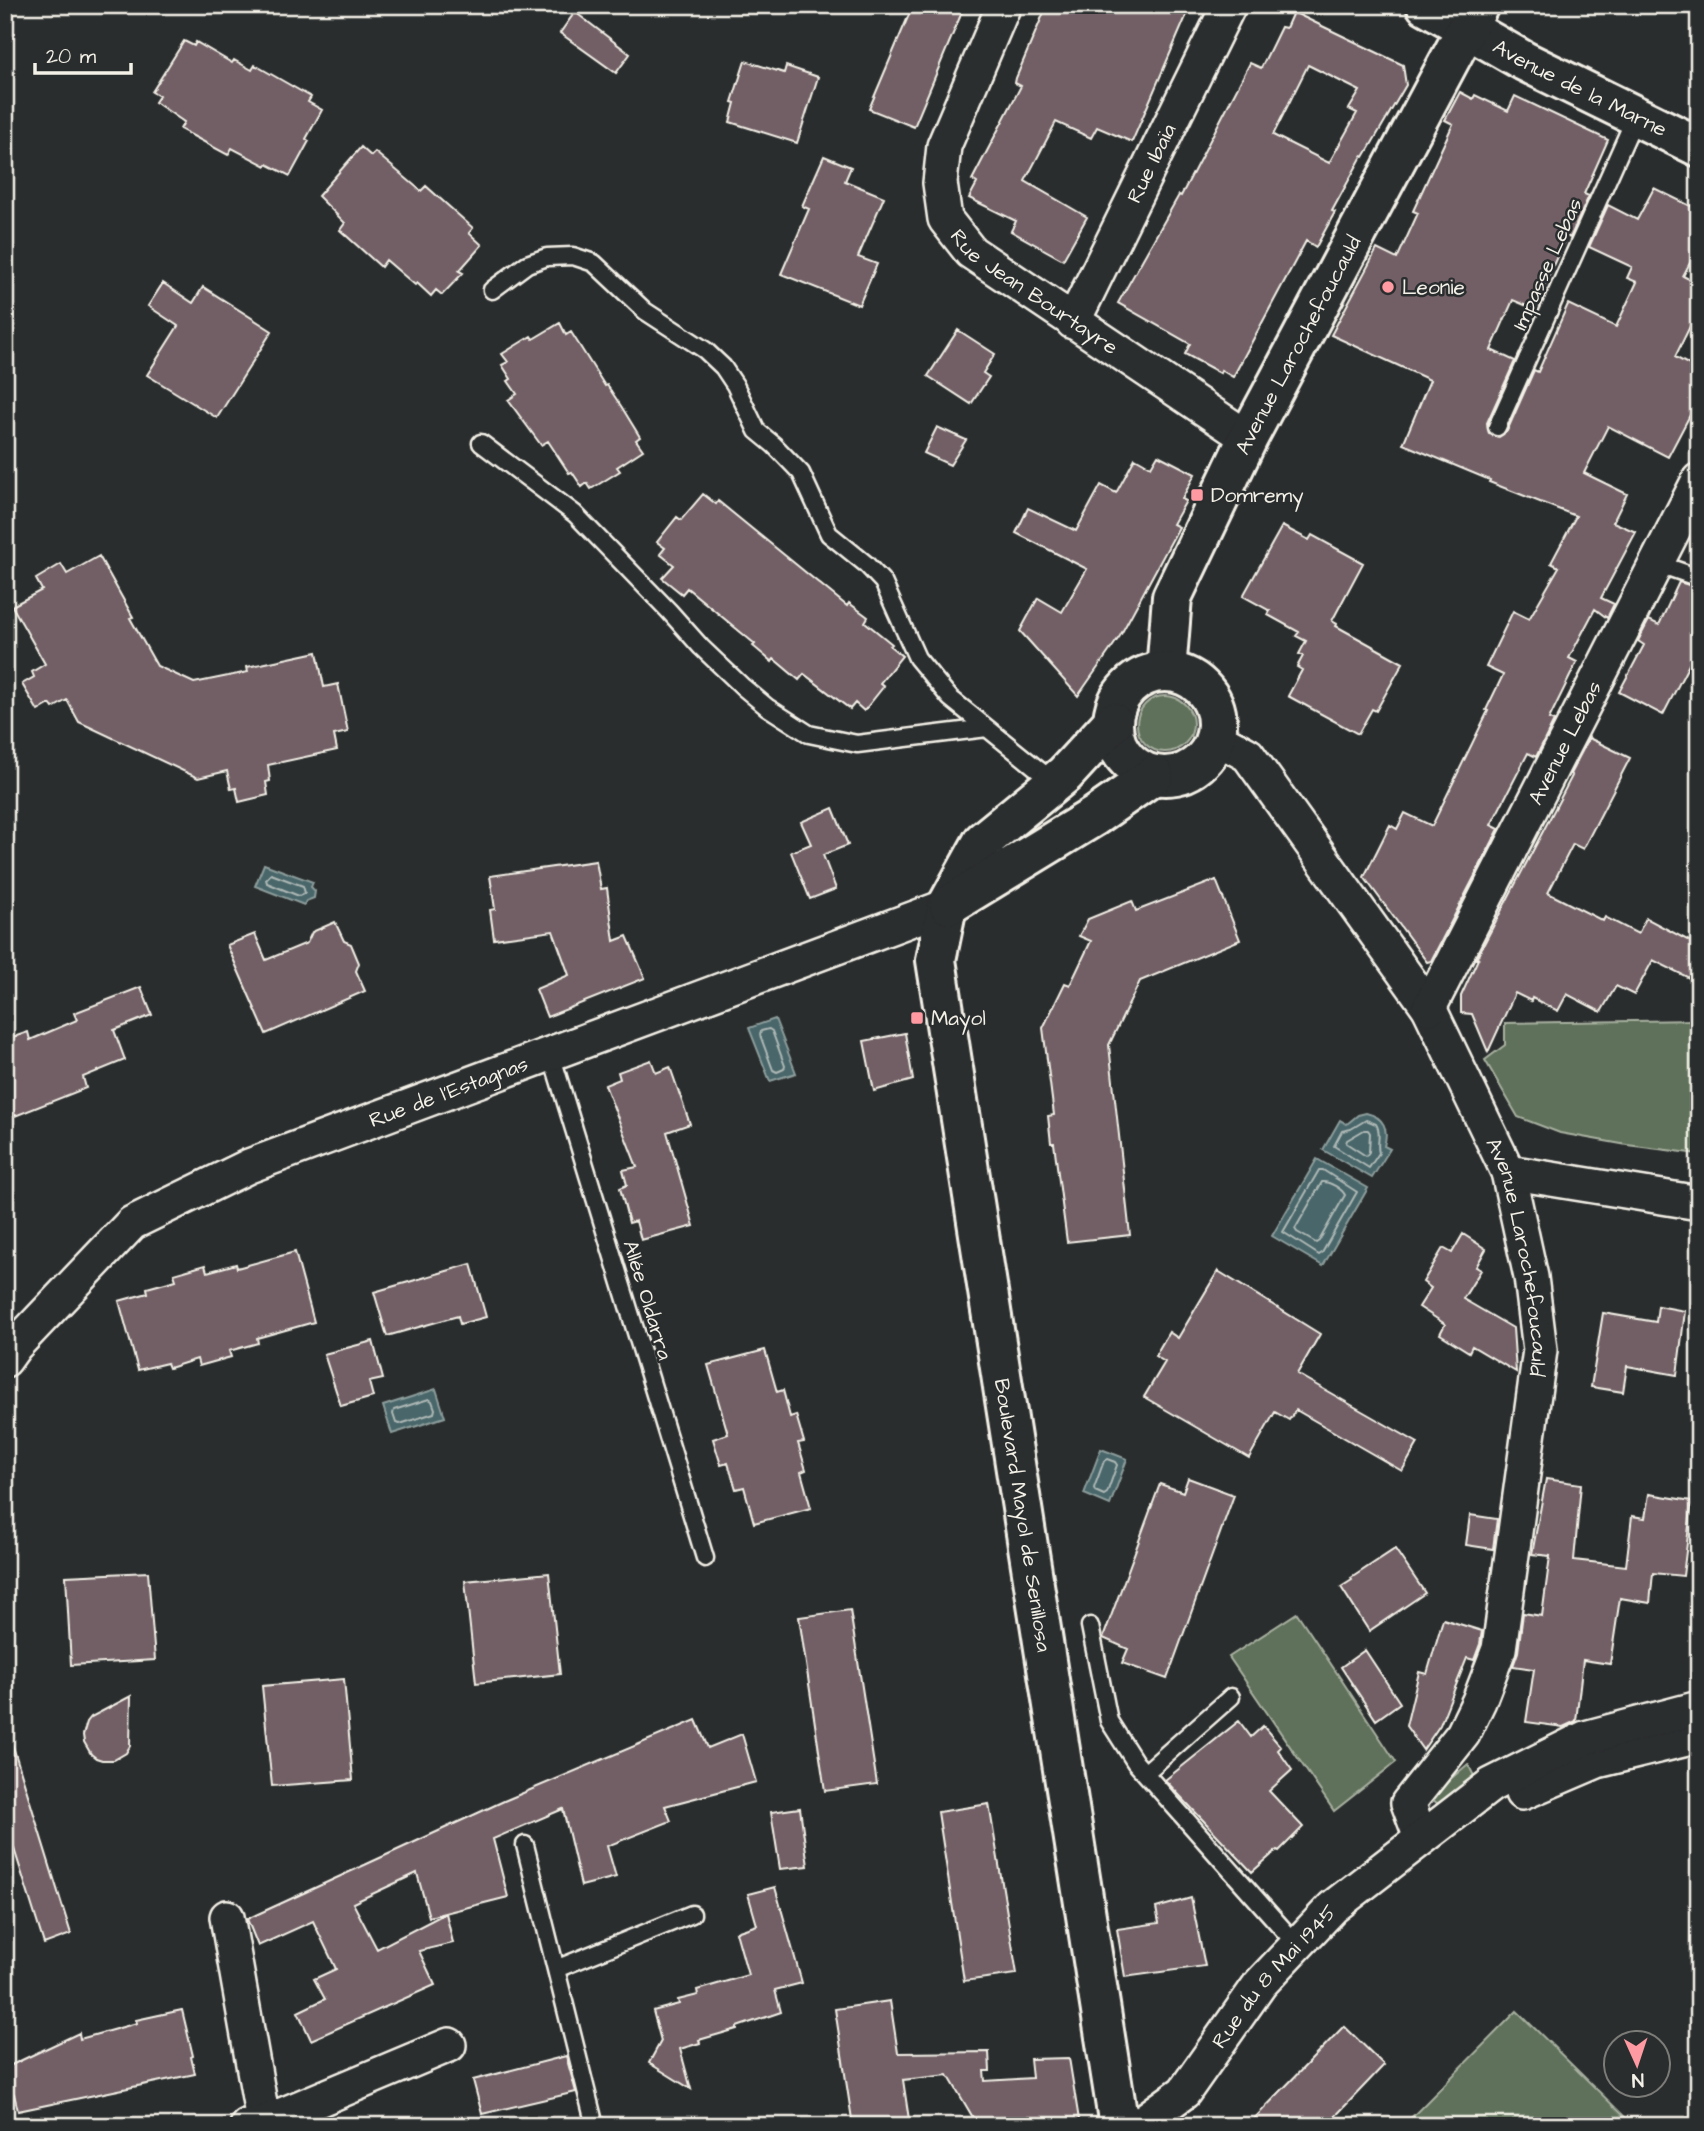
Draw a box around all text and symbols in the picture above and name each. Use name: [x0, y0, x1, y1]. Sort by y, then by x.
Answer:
scale bar: [35, 32, 131, 76]
street label: Avenue de la Marne: [1487, 32, 1672, 144]
text: 20 m: [46, 42, 97, 71]
street label: Rue Ibaïa: [1120, 119, 1184, 208]
street label: Impasse Lebas: [1505, 194, 1590, 335]
street label: Rue Jean Bourtayre: [943, 223, 1124, 362]
street label: Avenue Larochefoucauld: [1228, 230, 1368, 459]
place label: Leonie: [1402, 273, 1465, 302]
marker: Leonie: [1380, 279, 1396, 295]
place label: Domremy: [1211, 481, 1304, 512]
marker: Domremy: [1189, 487, 1205, 503]
street label: Avenue Lebas: [1521, 676, 1609, 810]
place label: Mayol: [931, 1004, 986, 1035]
marker: Mayol: [909, 1010, 925, 1026]
street label: Rue de l'Estagnas: [365, 1049, 532, 1135]
street label: Avenue Larochefoucauld: [1479, 1133, 1554, 1378]
street label: Allée Oldarra: [616, 1237, 680, 1364]
street label: Boulevard Mayol de Senillosa: [987, 1376, 1058, 1654]
street label: Rue du 8 Mai 1945: [1205, 1898, 1343, 2054]
north arrow: [1602, 2030, 1672, 2100]
text: N: [1631, 2066, 1644, 2093]

